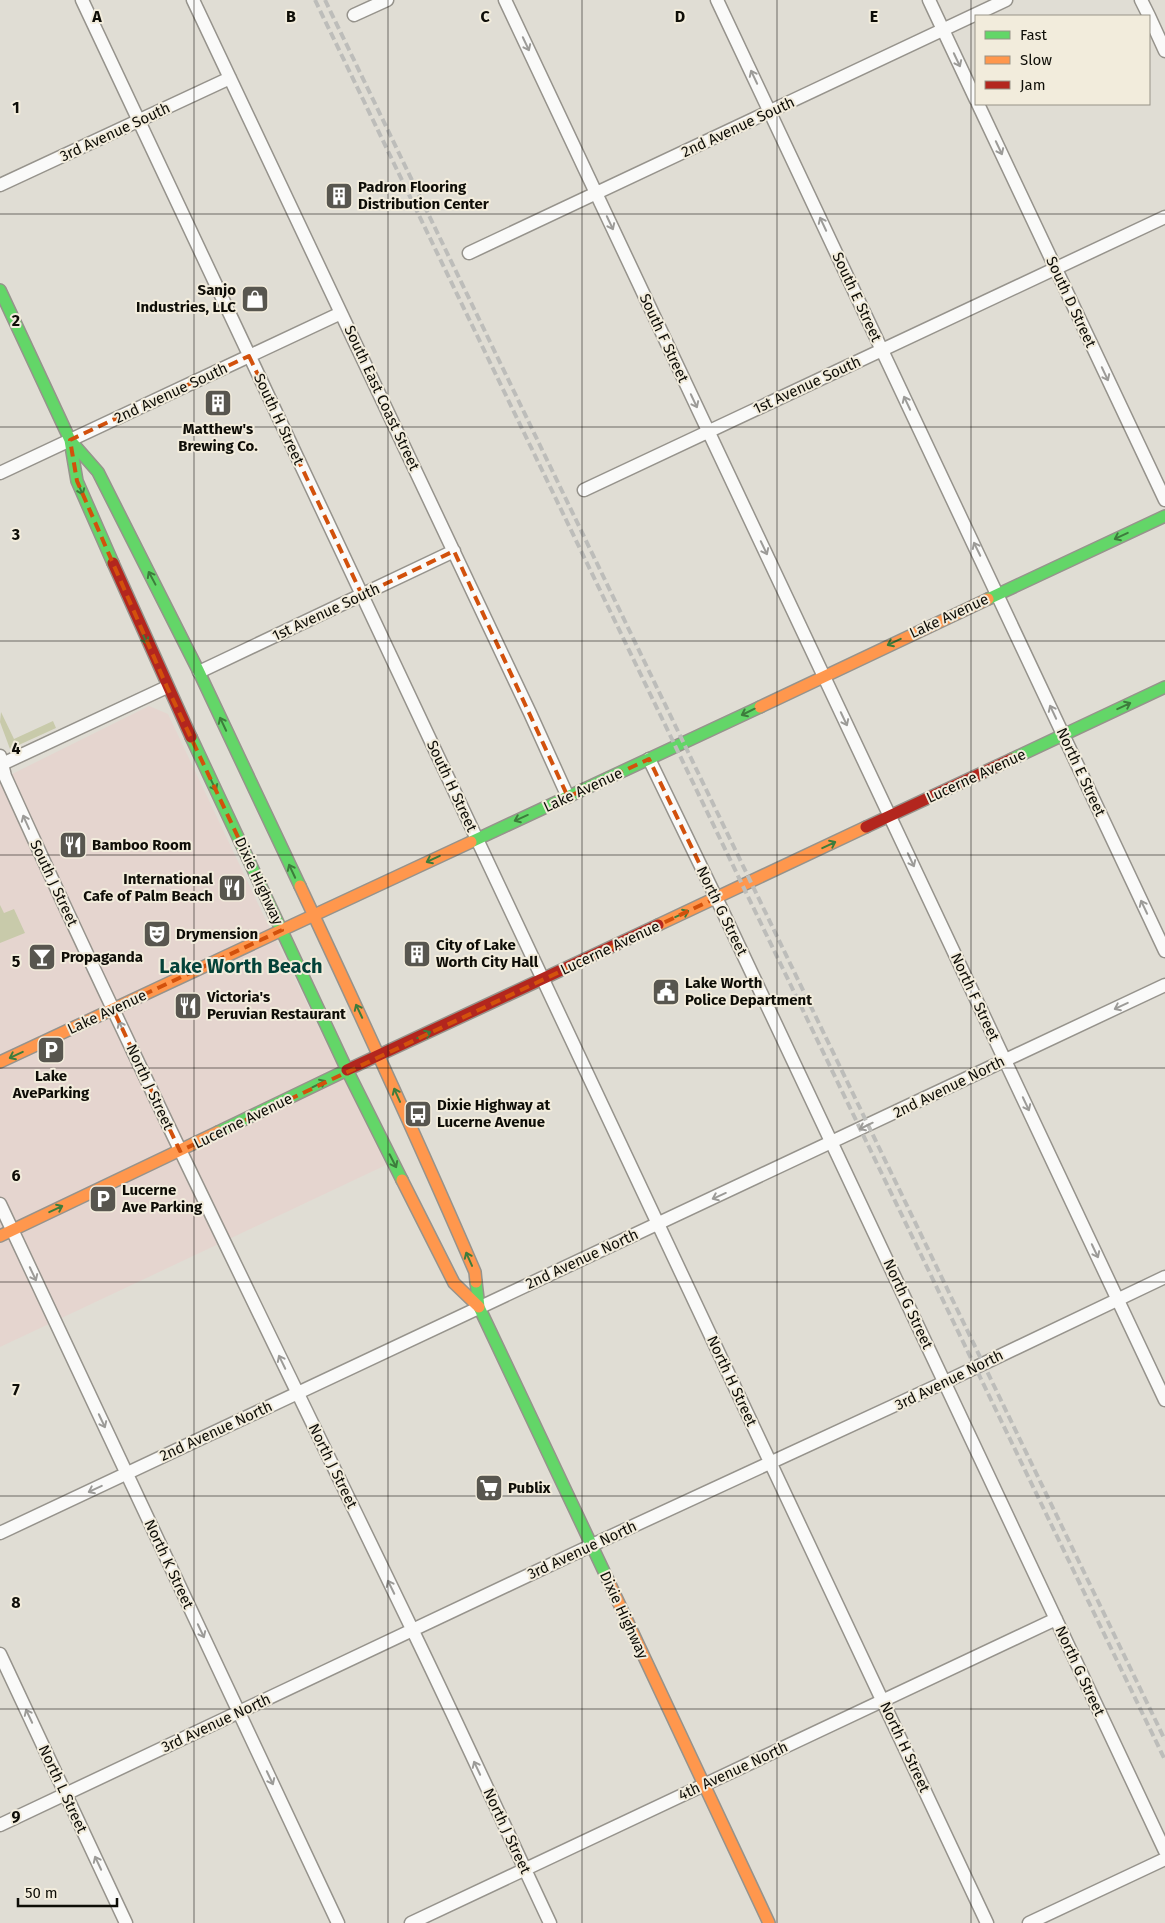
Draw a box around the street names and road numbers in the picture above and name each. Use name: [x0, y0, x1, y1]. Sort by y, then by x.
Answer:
street label: 2nd Avenue South: [679, 93, 797, 161]
street label: 3rd Avenue South: [57, 99, 173, 165]
street label: South E Street: [828, 249, 886, 345]
street label: South D Street: [1042, 254, 1100, 351]
street label: South F Street: [636, 291, 693, 386]
street label: South East Coast Street: [340, 323, 424, 474]
street label: 1st Avenue South: [750, 352, 864, 418]
street label: 2nd Avenue South: [112, 359, 230, 427]
street label: South H Street: [250, 370, 308, 468]
street label: 1st Avenue South: [269, 579, 383, 645]
street label: Lake Avenue: [907, 590, 991, 642]
street label: North E Street: [1053, 725, 1110, 820]
street label: South H Street: [423, 737, 481, 835]
street label: Lucerne Avenue: [923, 745, 1029, 807]
street label: Lake Avenue: [541, 764, 625, 816]
street label: Dixie Highway: [231, 834, 287, 928]
street label: South J Street: [26, 837, 82, 930]
street label: North G Street: [693, 863, 752, 959]
street label: Lucerne Avenue: [557, 917, 663, 979]
street label: North F Street: [947, 950, 1003, 1044]
street label: Lake Avenue: [65, 986, 149, 1038]
street label: North J Street: [122, 1041, 178, 1133]
street label: 2nd Avenue North: [890, 1052, 1008, 1122]
street label: Lucerne Avenue: [191, 1089, 295, 1153]
street label: 2nd Avenue North: [523, 1225, 641, 1293]
street label: North G Street: [879, 1256, 937, 1352]
street label: North H Street: [703, 1333, 761, 1430]
street label: 3rd Avenue North: [892, 1346, 1006, 1414]
street label: 2nd Avenue North: [157, 1397, 275, 1465]
street label: North J Street: [305, 1421, 362, 1512]
street label: North K Street: [140, 1516, 198, 1612]
street label: 3rd Avenue North: [524, 1517, 640, 1583]
street label: Dixie Highway: [596, 1568, 652, 1662]
street label: North G Street: [1051, 1623, 1109, 1719]
street label: 3rd Avenue North: [158, 1690, 274, 1756]
street label: North H Street: [876, 1699, 934, 1796]
street label: 4th Avenue North: [675, 1738, 791, 1804]
street label: North L Street: [35, 1742, 92, 1836]
street label: North J Street: [479, 1785, 535, 1877]

